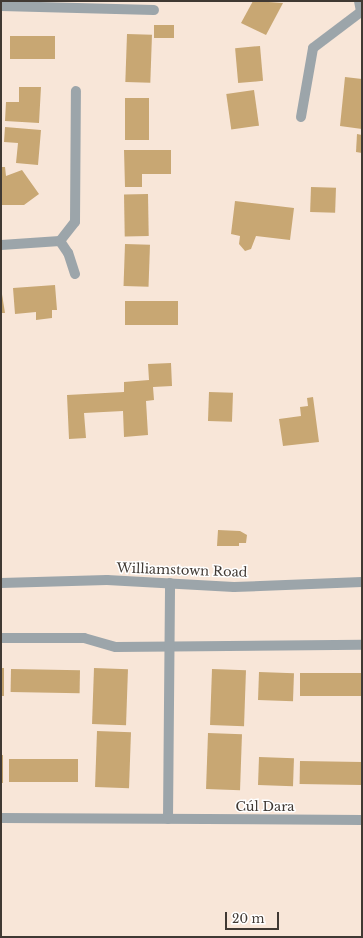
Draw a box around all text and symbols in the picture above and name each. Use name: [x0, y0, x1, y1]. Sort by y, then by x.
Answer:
street label: Williamstown Road: [116, 561, 248, 581]
street label: Cúl Dara: [235, 799, 295, 815]
scale bar: [227, 904, 281, 930]
text: 20 m: [232, 911, 264, 926]

